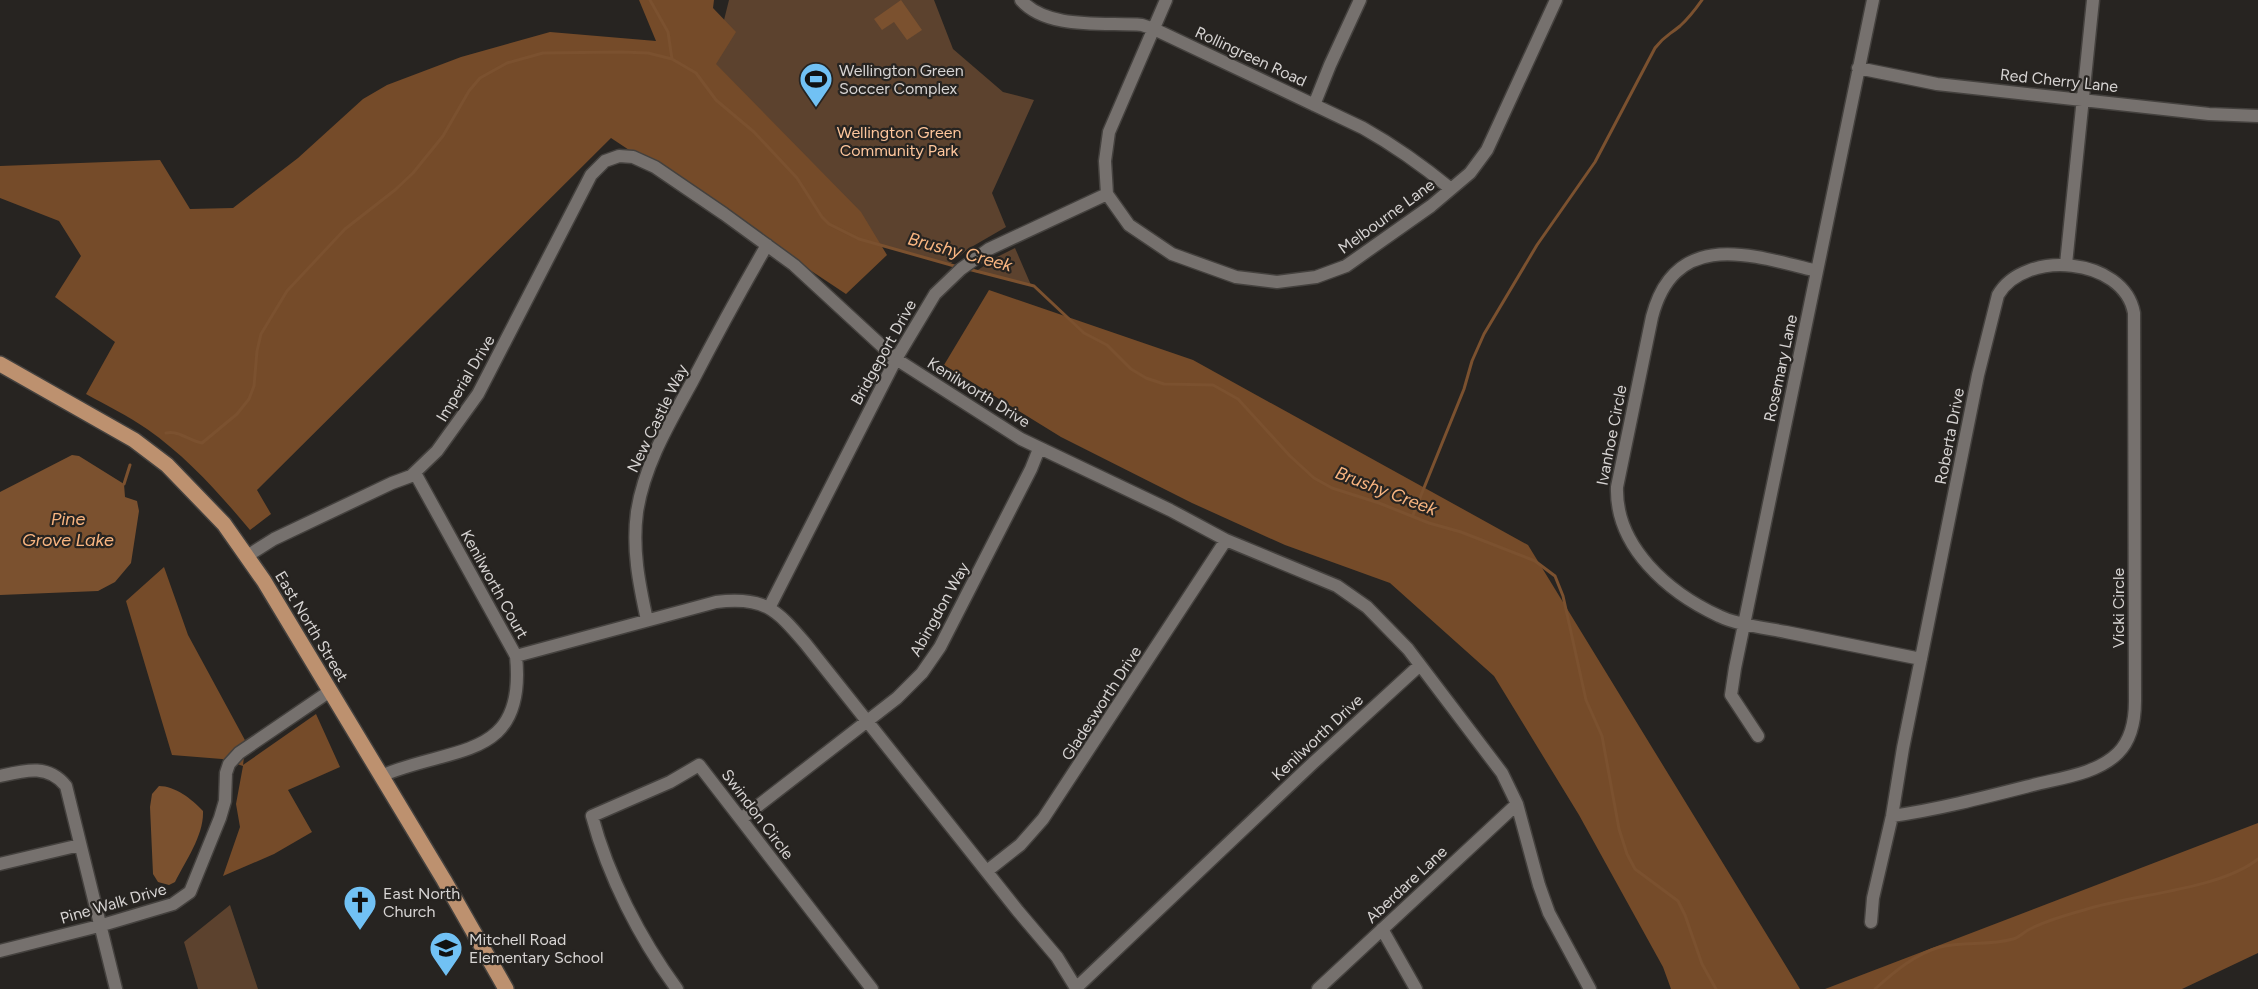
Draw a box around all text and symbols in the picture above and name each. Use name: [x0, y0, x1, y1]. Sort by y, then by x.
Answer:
street label: Rollingreen Road: [1192, 22, 1310, 91]
sports icon: Wellington Green Soccer Complex: [798, 61, 834, 108]
place label: Wellington Green Soccer Complex: [839, 61, 964, 98]
street label: Red Cherry Lane: [1999, 65, 2119, 96]
park label: Wellington Green Community Park: [837, 123, 961, 160]
street label: Melbourne Lane: [1334, 175, 1438, 258]
water label: Brushy Creek: [905, 228, 1016, 277]
street label: Bridgeport Drive: [847, 296, 920, 408]
street label: Rosemary Lane: [1760, 312, 1801, 423]
street label: Imperial Drive: [432, 331, 499, 425]
street label: Kenilworth Drive: [924, 353, 1034, 432]
street label: New Castle Way: [623, 361, 692, 475]
street label: Ivanhoe Circle: [1592, 383, 1631, 487]
street label: Roberta Drive: [1931, 386, 1968, 486]
water label: Brushy Creek: [1332, 462, 1441, 521]
water label: Pine Grove Lake: [22, 508, 114, 551]
street label: Kenilworth Court: [457, 526, 532, 642]
street label: Abingdon Way: [906, 558, 973, 660]
street label: East North Street: [271, 567, 352, 685]
street label: Vicki Circle: [2109, 568, 2128, 648]
street label: Gladesworth Drive: [1057, 642, 1146, 764]
street label: Kenilworth Drive: [1268, 690, 1367, 784]
street label: Swindon Circle: [717, 765, 798, 863]
street label: Aberdare Lane: [1362, 842, 1451, 927]
street label: Pine Walk Drive: [58, 879, 169, 928]
church icon: East North Church: [342, 884, 378, 931]
place label: East North Church: [383, 884, 460, 921]
school or university icon: Mitchell Road Elementary School: [428, 930, 464, 977]
place label: Mitchell Road Elementary School: [469, 930, 603, 967]

